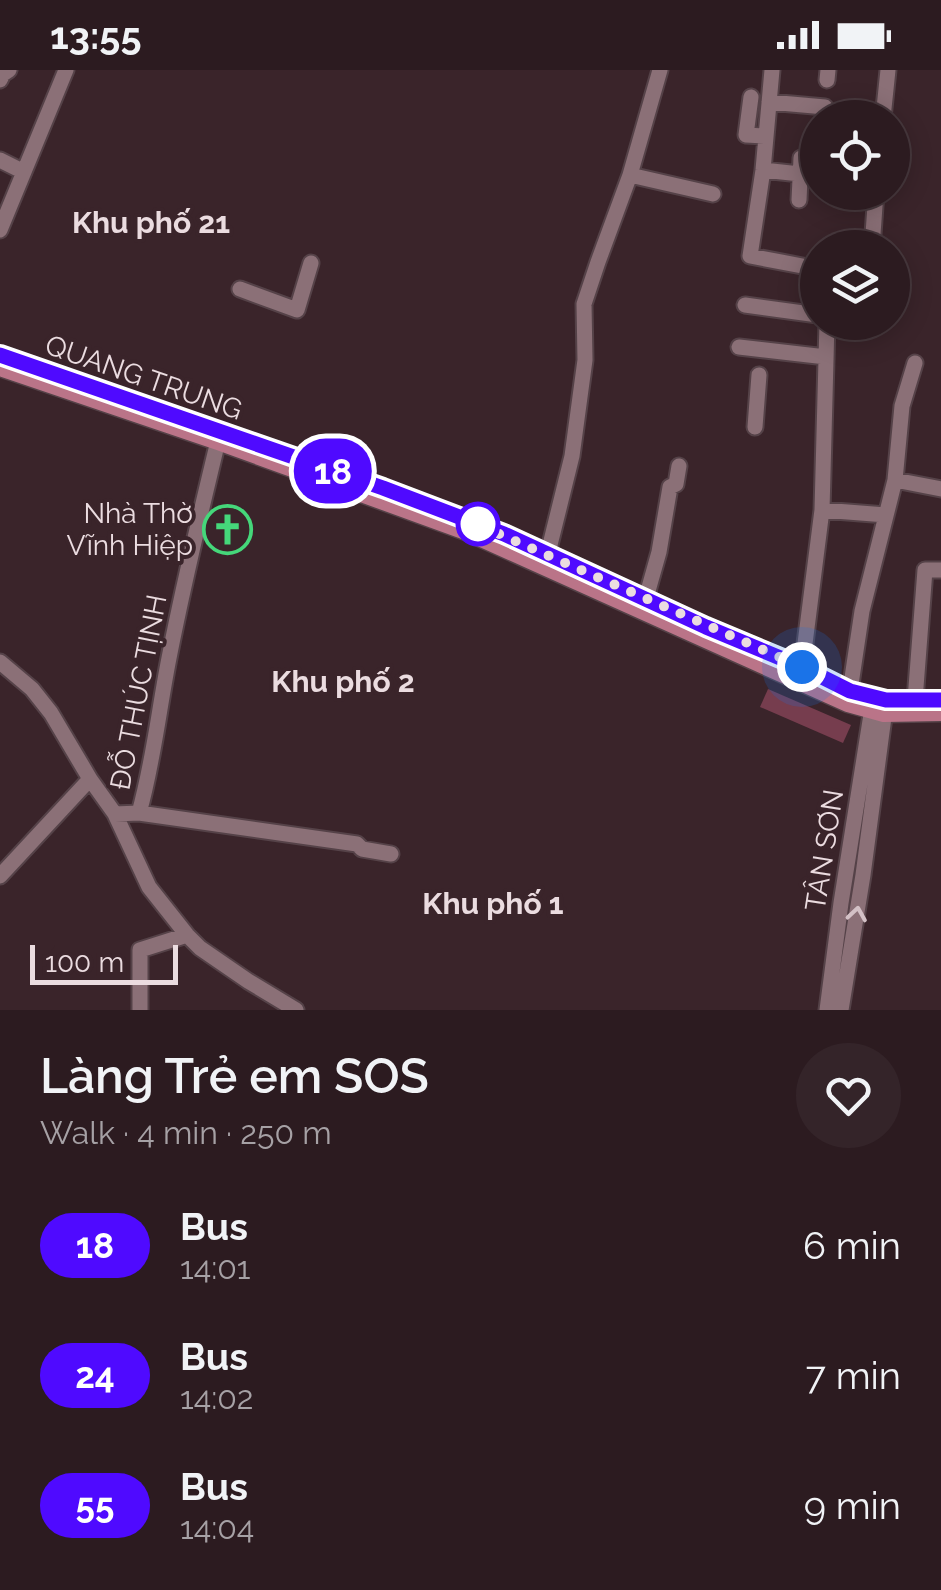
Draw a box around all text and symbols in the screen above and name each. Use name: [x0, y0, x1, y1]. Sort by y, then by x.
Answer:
text: 13:55: [50, 13, 141, 58]
map controls: [800, 100, 910, 340]
button: locate: [800, 100, 910, 210]
district label: Khu phố 21: [72, 205, 230, 240]
button: layers: [800, 230, 910, 340]
street label: QUANG TRUNG: [41, 328, 247, 427]
line badge: 18: [288, 438, 378, 504]
text: 18: [314, 451, 352, 492]
place label: Nhà Thờ Vĩnh Hiệp: [67, 497, 193, 562]
church icon: Nhà Thờ Vĩnh Hiệp: [202, 503, 254, 555]
unlabelled marker: [457, 503, 499, 545]
street label: ĐỖ THÚC TỊNH: [100, 591, 174, 793]
your location: [777, 642, 827, 692]
district label: Khu phố 2: [271, 664, 415, 699]
street label: TÂN SƠN: [799, 787, 850, 913]
district label: Khu phố 1: [422, 886, 564, 921]
one-way arrow: [846, 905, 867, 922]
scale bar: [30, 940, 178, 984]
text: 100 m: [45, 946, 124, 979]
button: heart: [796, 1043, 901, 1148]
text: Làng Trẻ em SOS: [40, 1048, 429, 1104]
text: Walk · 4 min · 250 m: [40, 1114, 332, 1151]
text: Bus: [180, 1204, 248, 1249]
text: 6 min: [803, 1223, 901, 1268]
text: 18: [76, 1225, 114, 1266]
text: 14:01: [180, 1249, 250, 1286]
text: Bus: [180, 1334, 248, 1379]
text: 7 min: [806, 1353, 901, 1398]
text: 24: [75, 1355, 115, 1396]
text: 14:02: [180, 1379, 253, 1416]
text: Bus: [180, 1464, 248, 1509]
text: 9 min: [804, 1483, 901, 1528]
text: 55: [76, 1485, 114, 1526]
text: 14:04: [180, 1509, 254, 1546]

